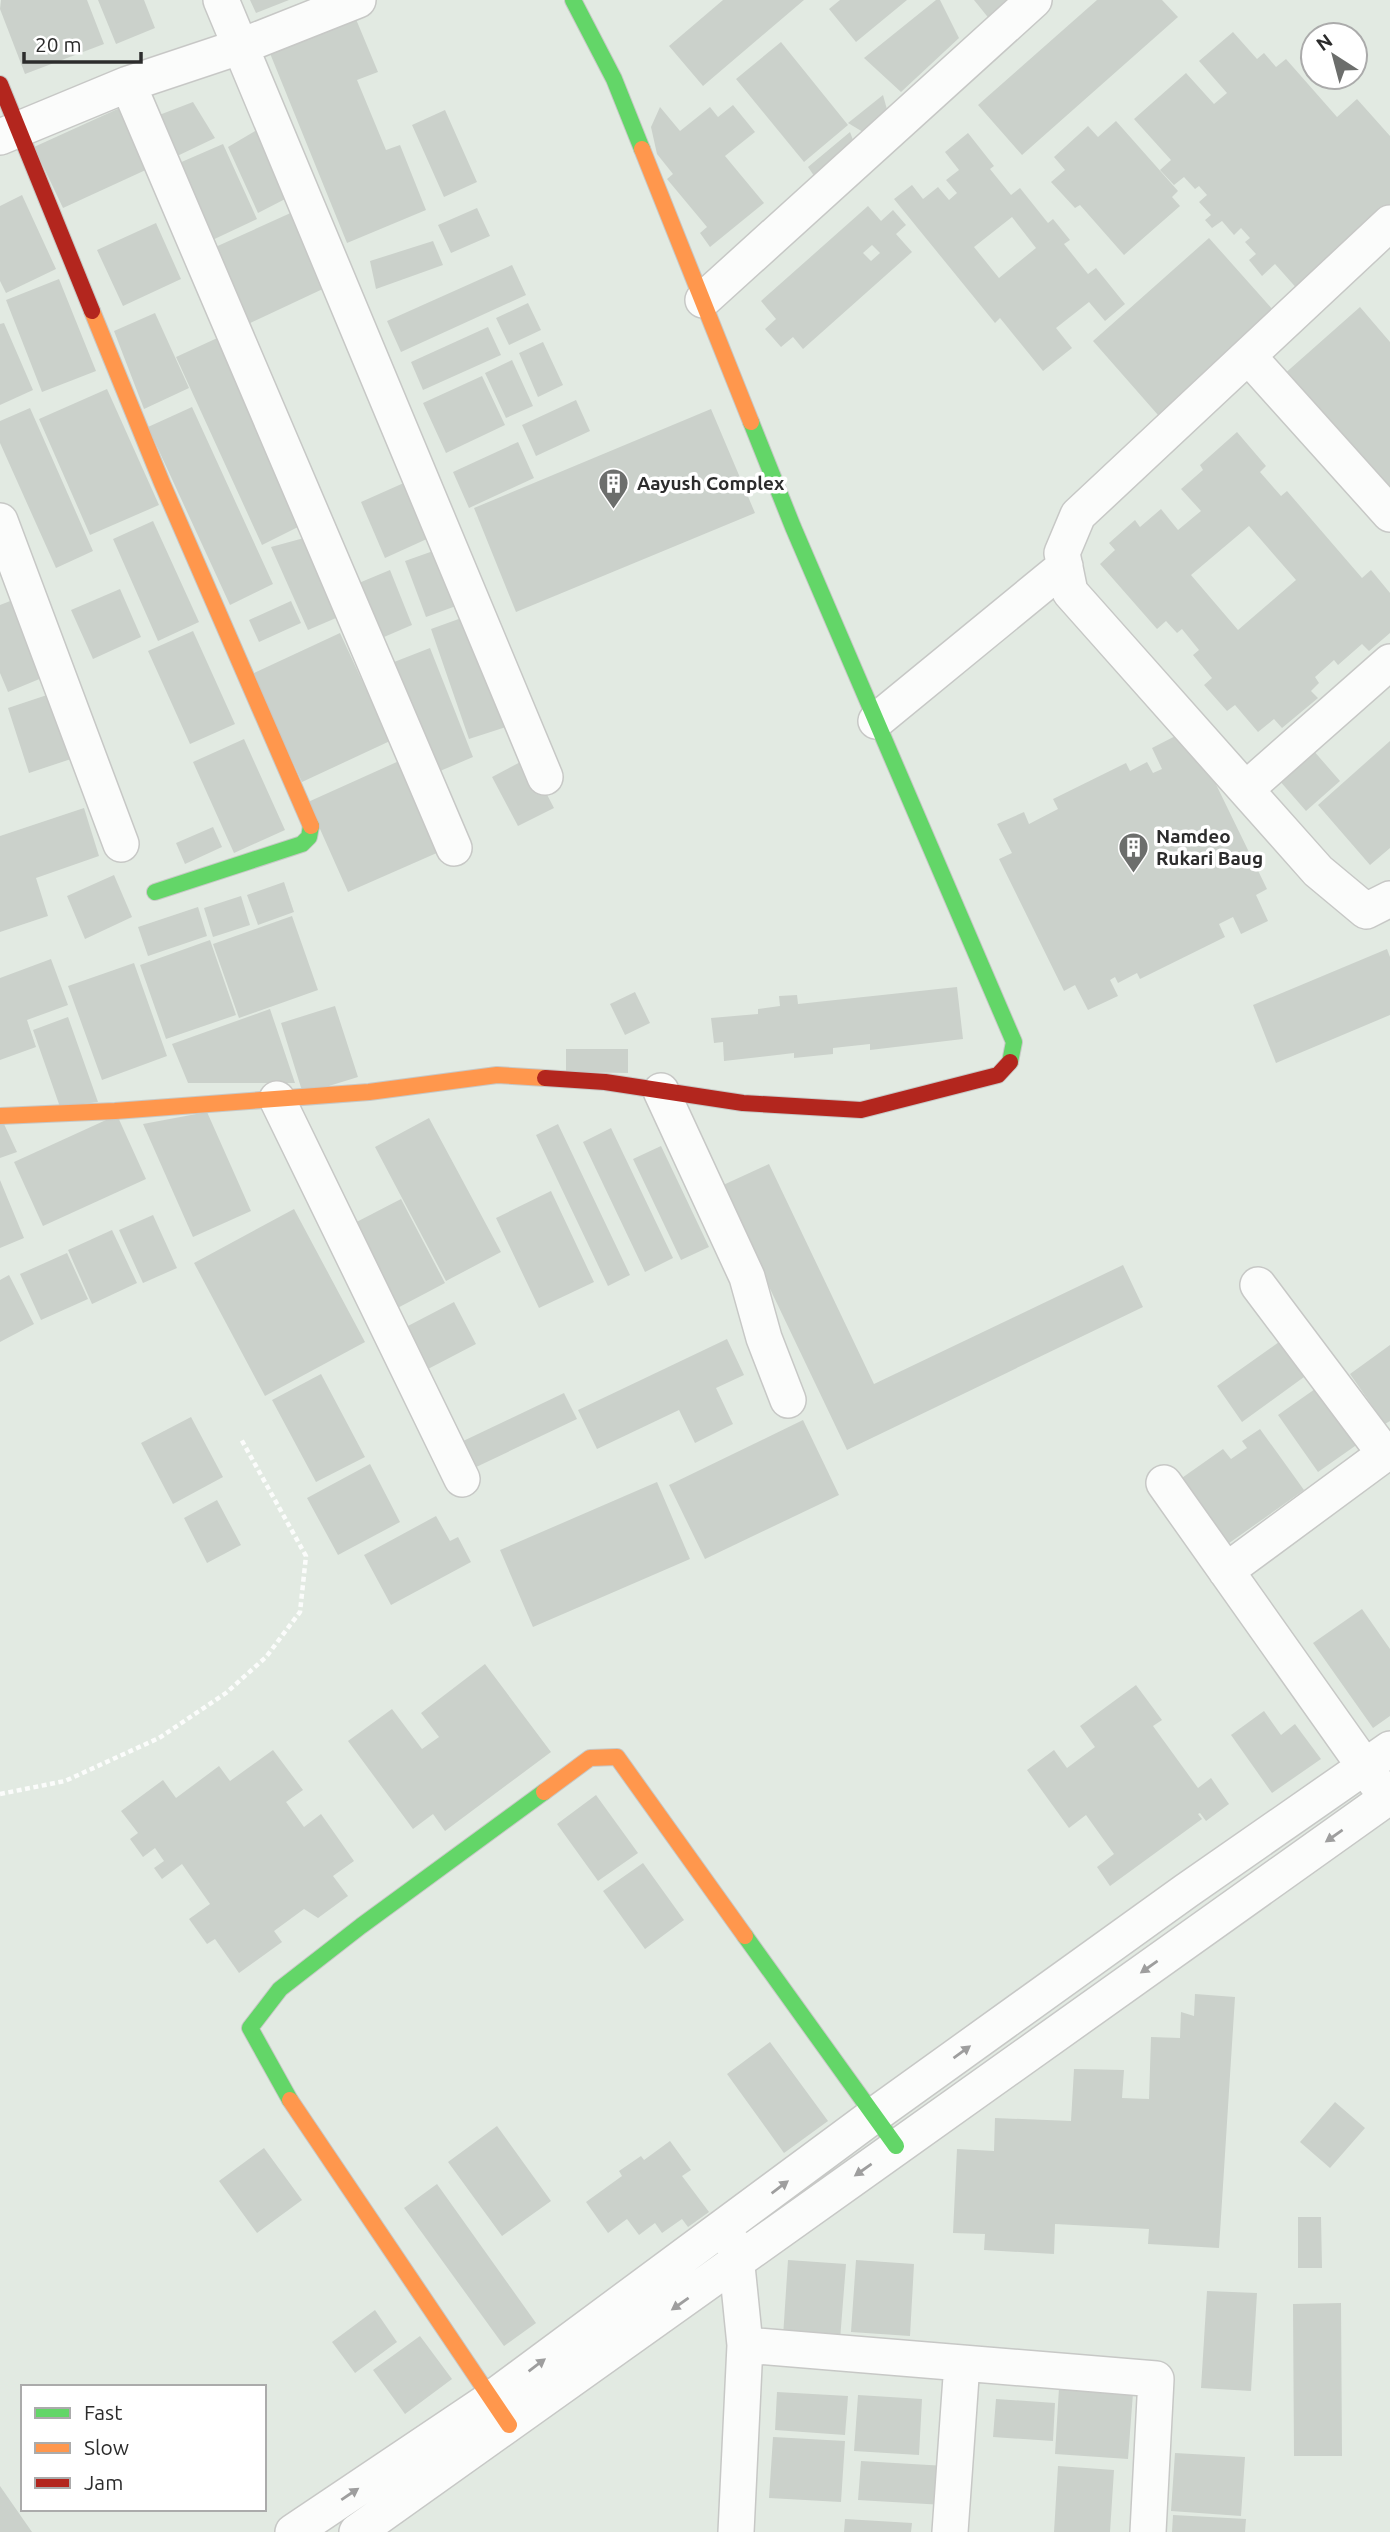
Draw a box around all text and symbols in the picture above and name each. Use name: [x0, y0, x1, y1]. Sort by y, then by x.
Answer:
scale bar: [24, 21, 142, 65]
north arrow: [1299, 21, 1369, 91]
text: N: [1312, 29, 1336, 55]
text: 20 m: [35, 32, 82, 56]
building icon: Aayush Complex: [597, 466, 631, 510]
place label: Aayush Complex: [637, 472, 785, 494]
place label: Namdeo Rukari Baug: [1156, 825, 1263, 869]
building icon: Namdeo Rukari Baug: [1116, 830, 1150, 874]
one-way arrow: [1325, 1829, 1343, 1843]
one-way arrow: [1140, 1960, 1158, 1974]
one-way arrow: [953, 2045, 971, 2059]
one-way arrow: [854, 2163, 872, 2177]
one-way arrow: [770, 2180, 789, 2194]
one-way arrow: [671, 2297, 689, 2311]
one-way arrow: [528, 2358, 546, 2372]
legend: [21, 2385, 266, 2511]
text: Fast: [84, 2400, 122, 2424]
text: Slow: [84, 2435, 129, 2459]
text: Jam: [84, 2470, 123, 2494]
one-way arrow: [341, 2487, 359, 2501]

